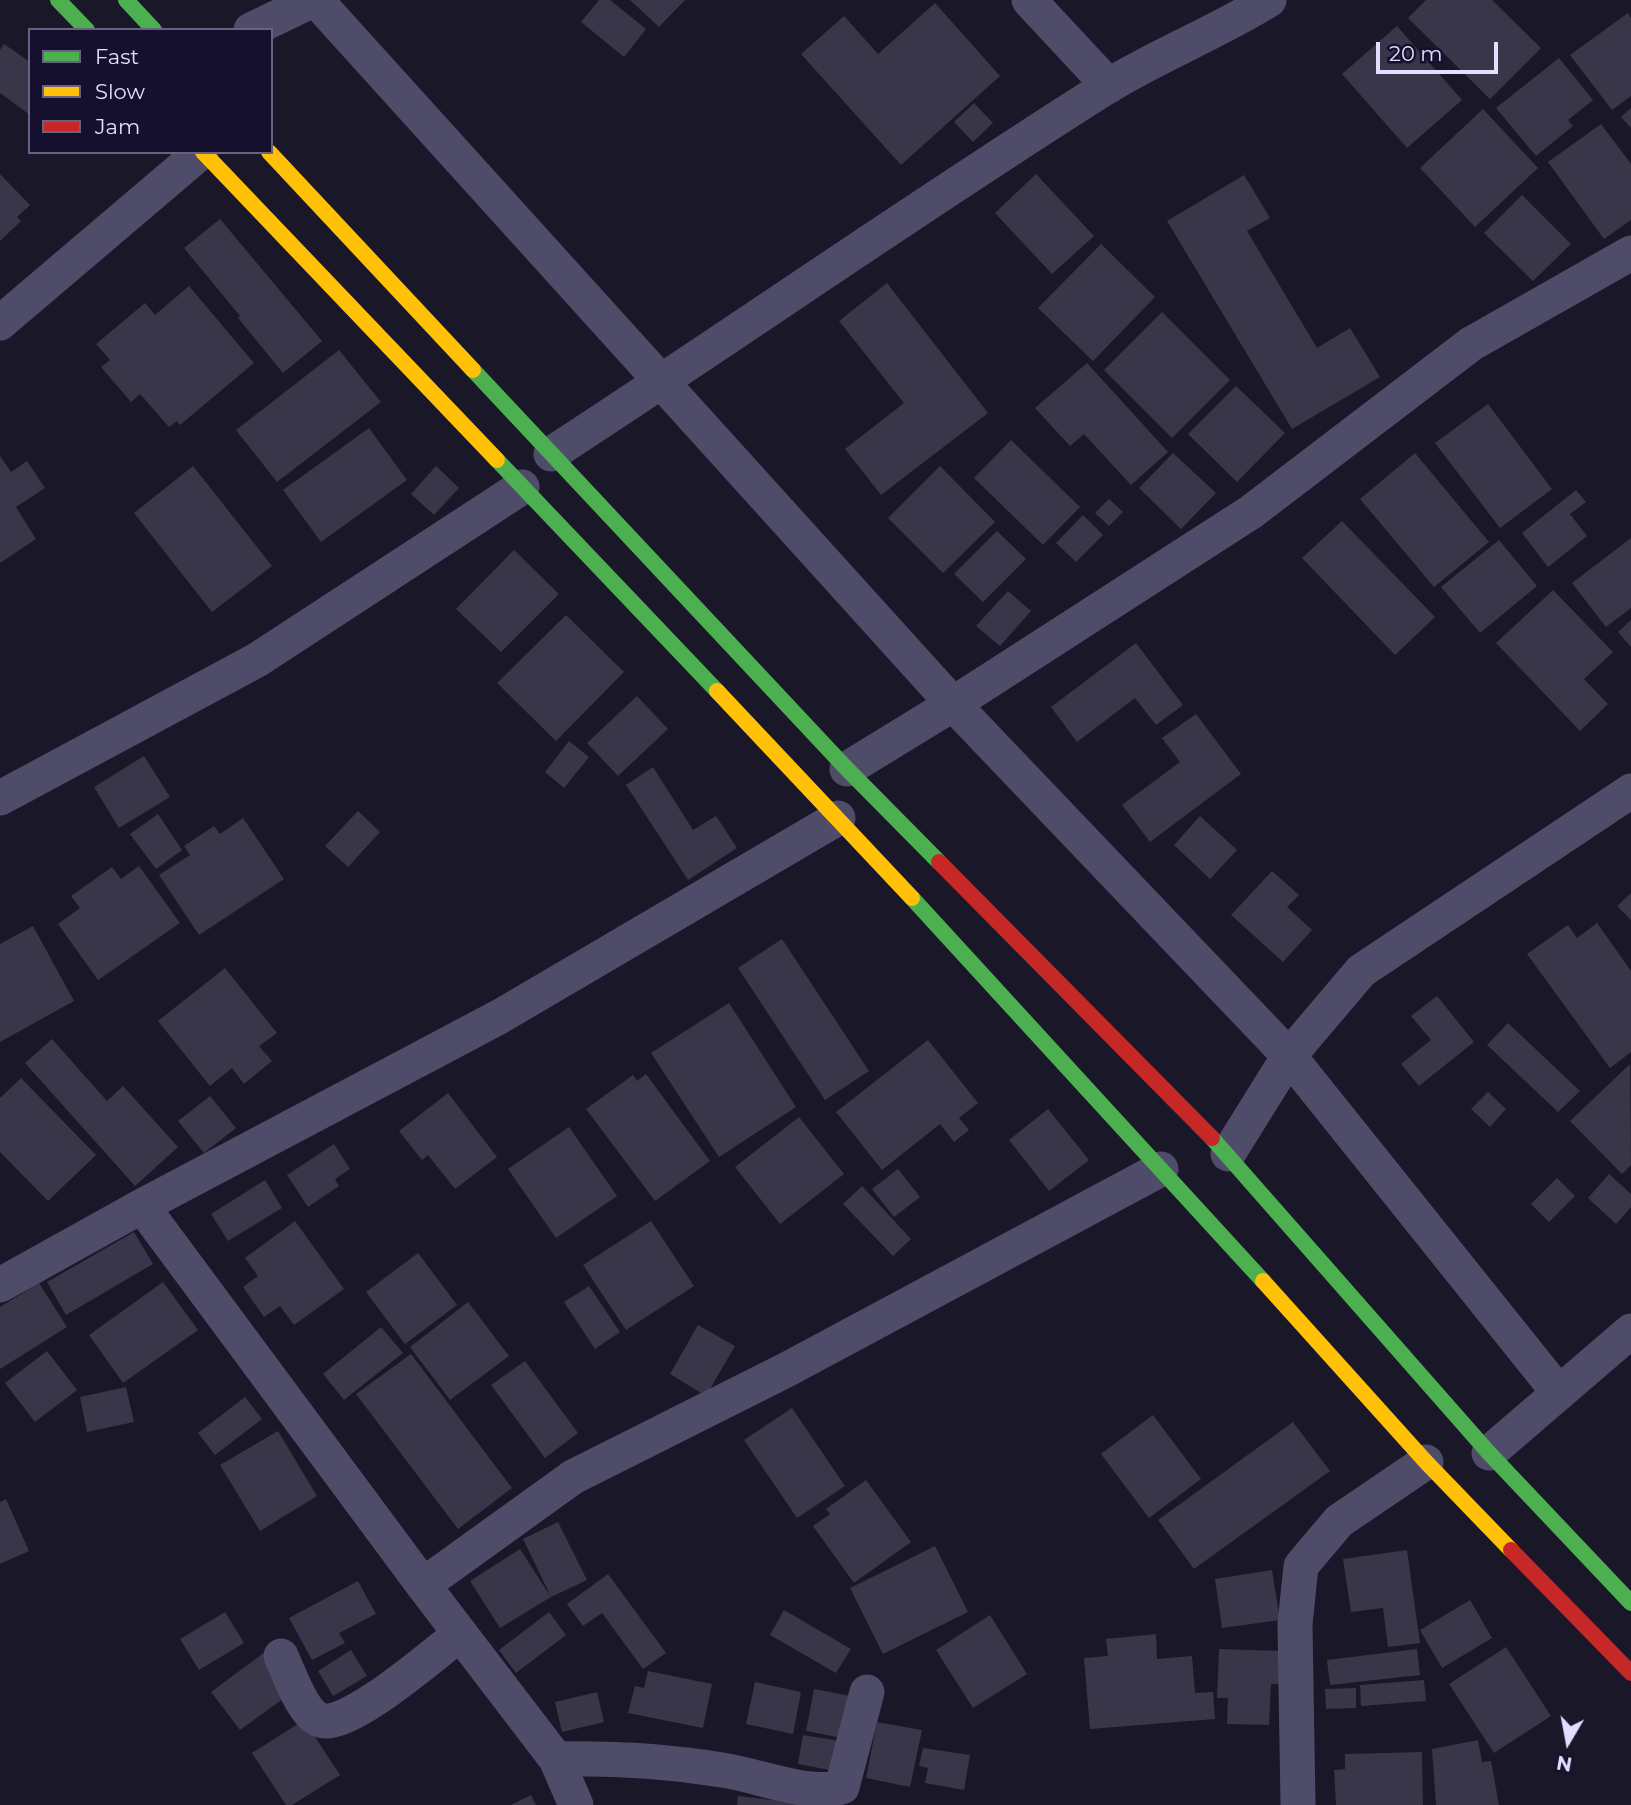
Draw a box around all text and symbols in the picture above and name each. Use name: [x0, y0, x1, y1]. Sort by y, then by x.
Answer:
legend: [28, 28, 273, 154]
scale bar: [1379, 28, 1502, 72]
text: 20 m: [1389, 41, 1443, 66]
text: Fast: [95, 44, 139, 69]
text: Slow: [95, 79, 145, 104]
text: Jam: [95, 114, 140, 139]
north arrow: [1533, 1707, 1603, 1777]
text: N: [1555, 1751, 1574, 1776]

